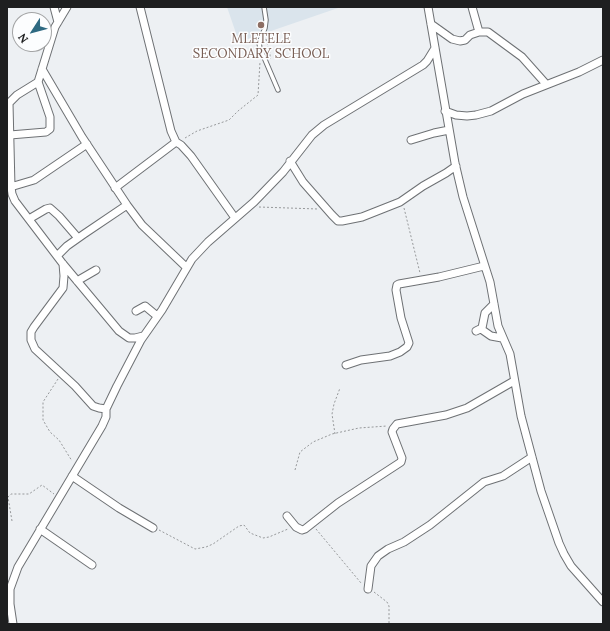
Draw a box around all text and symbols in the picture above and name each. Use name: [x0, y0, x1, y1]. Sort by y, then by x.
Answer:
north arrow: [12, 12, 52, 52]
marker: MLETELE SECONDARY SCHOOL: [256, 20, 266, 30]
text: N: [15, 31, 31, 46]
place label: MLETELE SECONDARY SCHOOL: [193, 31, 329, 62]

